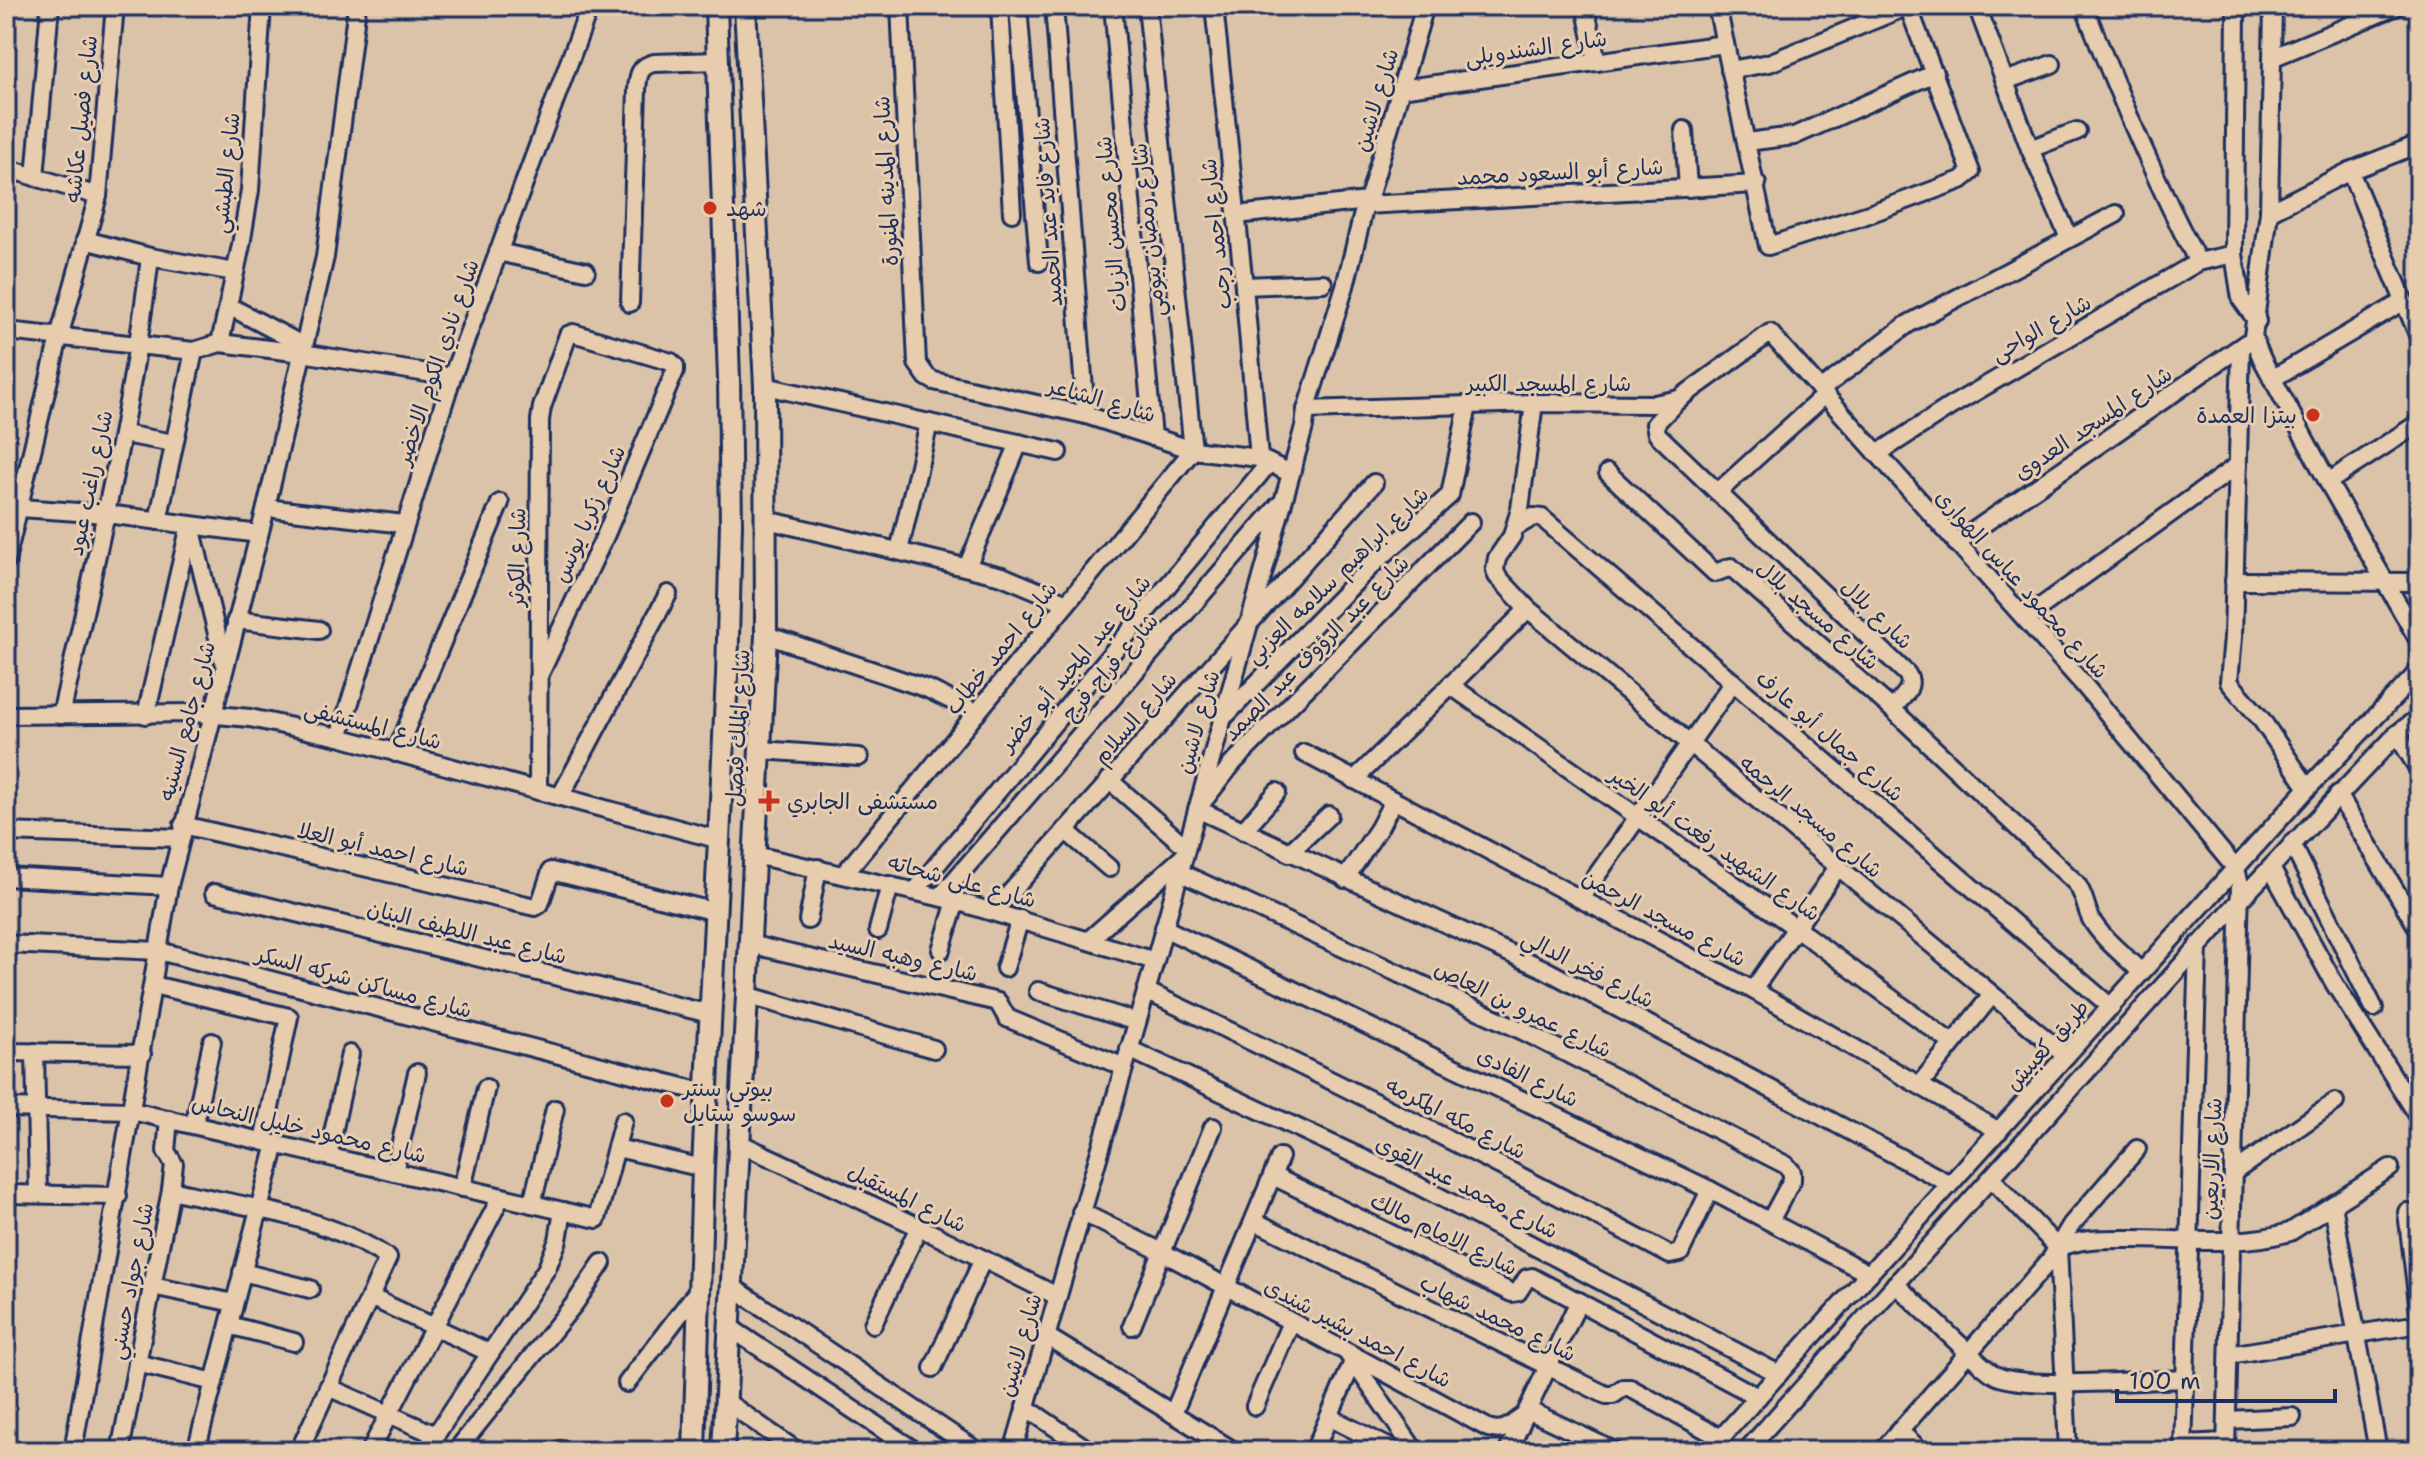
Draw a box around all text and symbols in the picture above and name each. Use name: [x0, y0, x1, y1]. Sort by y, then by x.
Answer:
street label: شارع الشندويلى: [1463, 24, 1609, 73]
street label: شارع فصيل عكاشه: [58, 34, 105, 204]
street label: شارع لاشين: [1347, 45, 1406, 156]
street label: شارع المدينه المنورة: [867, 95, 906, 267]
street label: شارع الطبشي: [205, 111, 252, 236]
street label: شارع فايد عبد الحميد: [1027, 116, 1070, 308]
street label: شارع محسن الزيات: [1089, 135, 1134, 313]
street label: شارع رمضان بيومي: [1124, 141, 1177, 318]
street label: شارع أبو السعود محمد: [1456, 152, 1664, 193]
street label: شارع احمد رجب: [1194, 157, 1239, 311]
place label: شهد: [726, 194, 767, 223]
marker: شهد: [701, 199, 719, 217]
street label: شارع نادي الكوم الاخضر: [388, 255, 489, 472]
street label: شارع الواحى: [1985, 288, 2097, 369]
street label: شارع المسجد العدوى: [2008, 359, 2178, 488]
street label: شارع المسجد الكبير: [1465, 369, 1631, 399]
street label: شارع الشاعر: [1043, 370, 1159, 430]
place label: بيتزا العمدة: [2196, 401, 2297, 430]
marker: بيتزا العمدة: [2304, 406, 2322, 424]
street label: شارع راغب عبود: [60, 407, 121, 559]
street label: شارع زكريا يونس: [546, 441, 633, 588]
street label: شارع ابراهيم سلامه العزبي: [1239, 480, 1438, 674]
street label: شارع محمود عباس الهوارى: [1928, 483, 2115, 686]
street label: شارع الكوثر: [502, 507, 533, 609]
street label: شارع عبد الرؤوف عبد الصمد: [1217, 549, 1416, 748]
street label: شارع مسجد بلال: [1750, 554, 1886, 677]
street label: شارع عبد المجيد أبو خضر: [991, 568, 1158, 760]
street label: شارع بلال: [1834, 572, 1919, 656]
street label: شارع احمد خطاب: [938, 575, 1064, 721]
street label: شارع فراج فرج: [1055, 607, 1166, 728]
street label: شارع جامع السنيه: [152, 638, 224, 805]
street label: شارع الملك فيصل: [719, 648, 758, 808]
street label: شارع جمال أبو عارف: [1749, 664, 1910, 809]
street label: شارع السلام: [1087, 665, 1185, 772]
street label: شارع لاشين: [1169, 667, 1228, 778]
street label: شارع المستشفى: [301, 694, 445, 757]
street label: شارع مسجد الرحمه: [1733, 748, 1889, 885]
street label: شارع الشهيد رفعت أبو الخير: [1601, 759, 1826, 929]
place label: مستشفى الجابري: [787, 787, 938, 818]
marker: مستشفى الجابري: [758, 790, 780, 812]
street label: شارع احمد أبو العلا: [294, 815, 471, 884]
street label: شارع على شحاته: [884, 847, 1039, 916]
street label: شارع مسجد الرحمن: [1576, 863, 1751, 974]
street label: شارع عبد اللطيف البنان: [364, 893, 570, 972]
street label: شارع فخر الدالي: [1515, 923, 1659, 1019]
street label: شارع وهبه السيد: [825, 926, 980, 989]
street label: شارع مساكن شركه السكر: [251, 939, 475, 1026]
street label: شارع عمرو بن العاص: [1429, 953, 1616, 1065]
street label: طريق كعبيش: [1998, 993, 2096, 1097]
street label: شارع الفادى: [1472, 1040, 1584, 1115]
street label: شارع مكه المكرمه: [1380, 1070, 1531, 1167]
place label: بيوتي سنتر سوسو ستايل: [681, 1074, 796, 1128]
street label: شارع محمود خليل النحاس: [189, 1088, 429, 1171]
marker: بيوتي سنتر سوسو ستايل: [658, 1092, 676, 1110]
street label: شارع الاربعين: [2195, 1097, 2230, 1221]
street label: شارع محمد عبد القوى: [1370, 1128, 1563, 1246]
street label: شارع المستقبل: [842, 1157, 971, 1240]
street label: شارع الامام مالك: [1365, 1186, 1523, 1284]
street label: شارع جواد حسني: [102, 1200, 165, 1363]
street label: شارع محمد شهاب: [1414, 1268, 1581, 1369]
street label: شارع احمد بشير شندى: [1259, 1271, 1457, 1396]
street label: شارع لاشين: [991, 1290, 1050, 1401]
scale bar: [2117, 1353, 2335, 1403]
text: 100 m: [2129, 1365, 2201, 1397]

